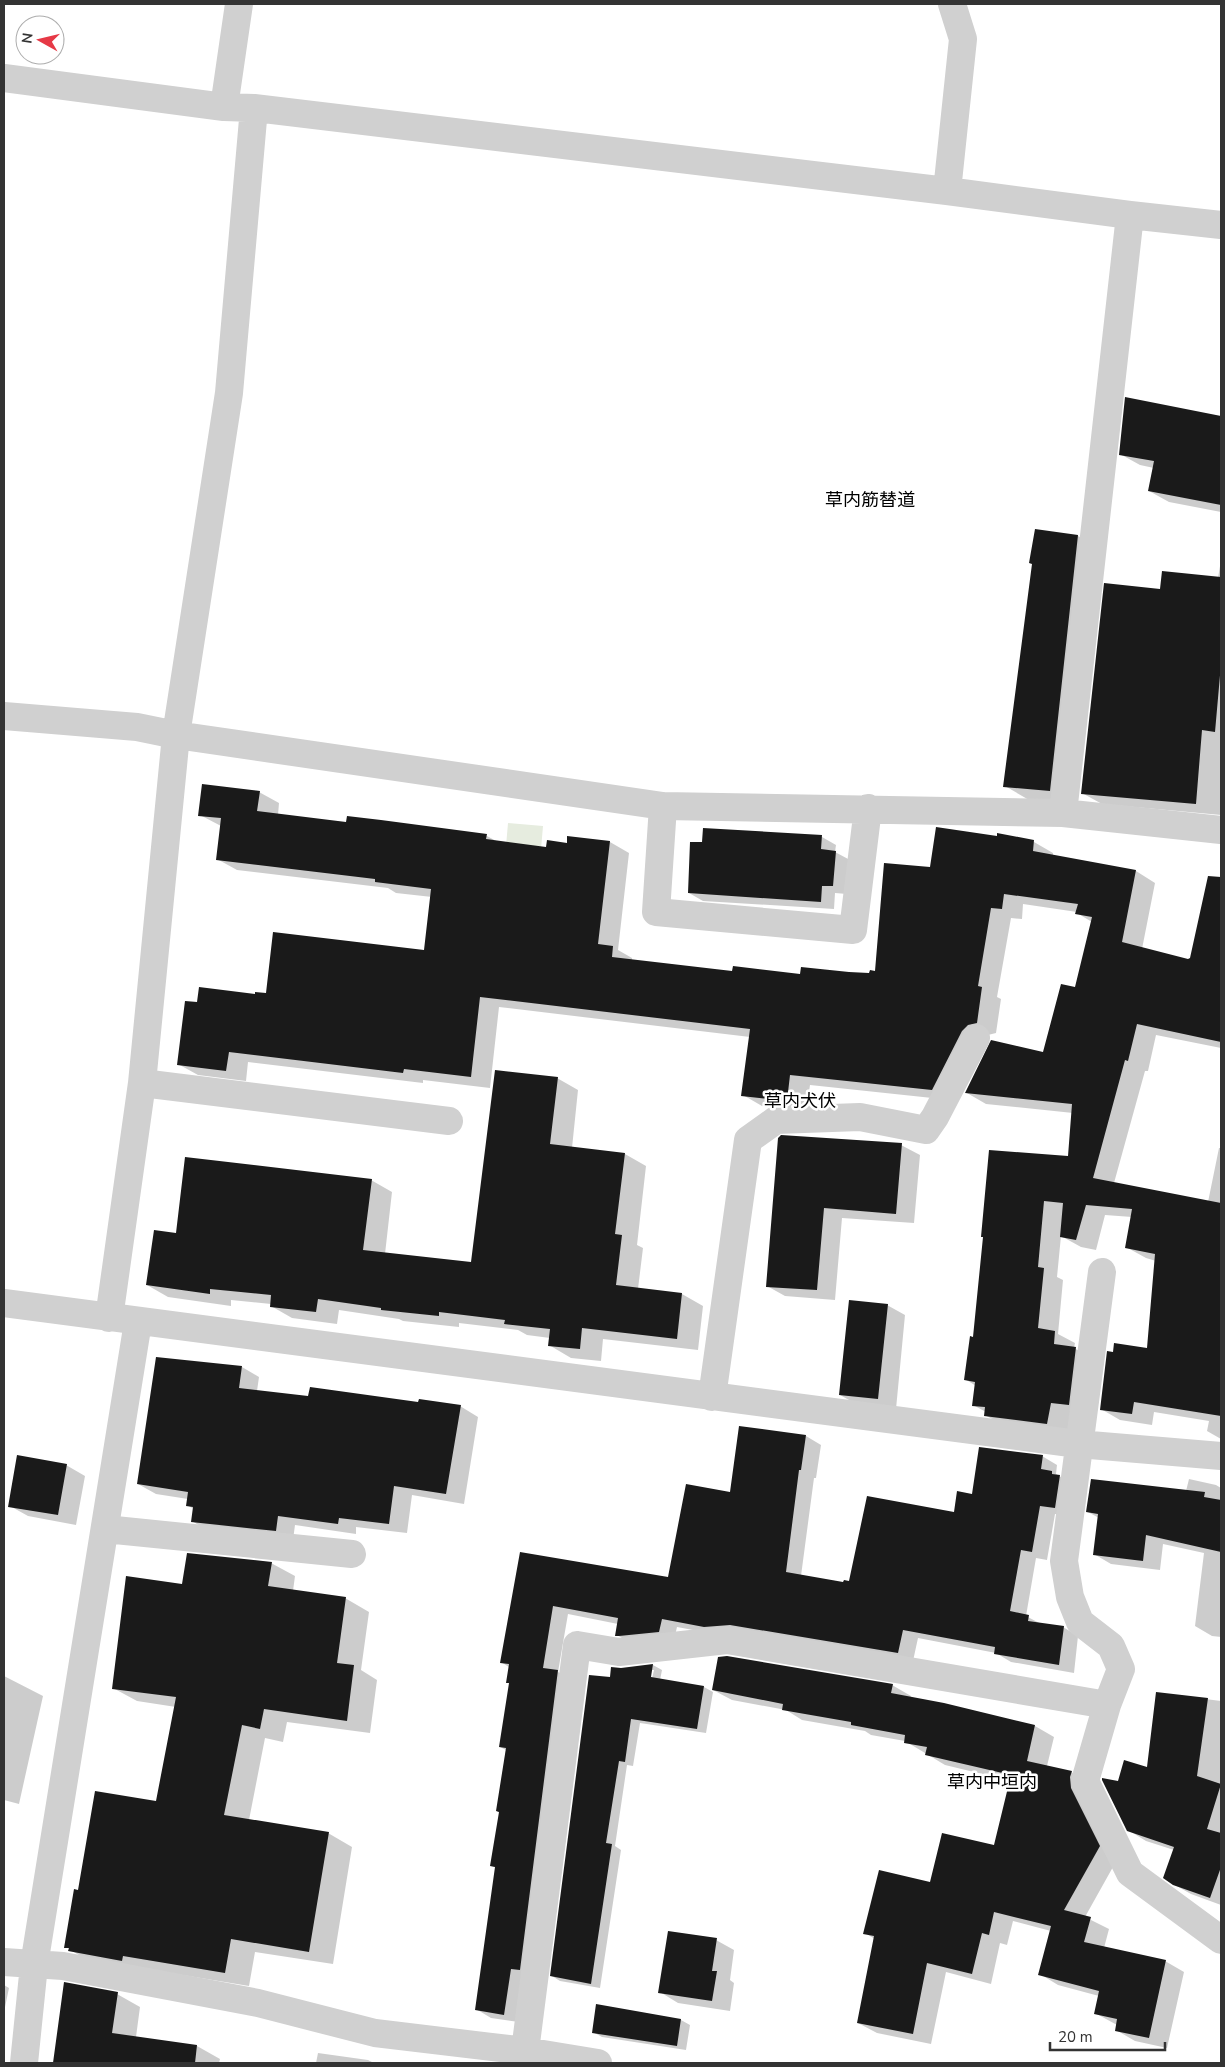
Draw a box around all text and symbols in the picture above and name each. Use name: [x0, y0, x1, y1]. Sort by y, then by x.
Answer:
north arrow: [15, 15, 65, 65]
text: N: [17, 32, 38, 45]
district label: 草内筋替道: [825, 488, 915, 512]
district label: 草内犬伏: [764, 1089, 836, 1113]
district label: 草内中垣内: [947, 1770, 1037, 1794]
scale bar: [1050, 2020, 1165, 2052]
text: 20 m: [1058, 2027, 1093, 2047]

